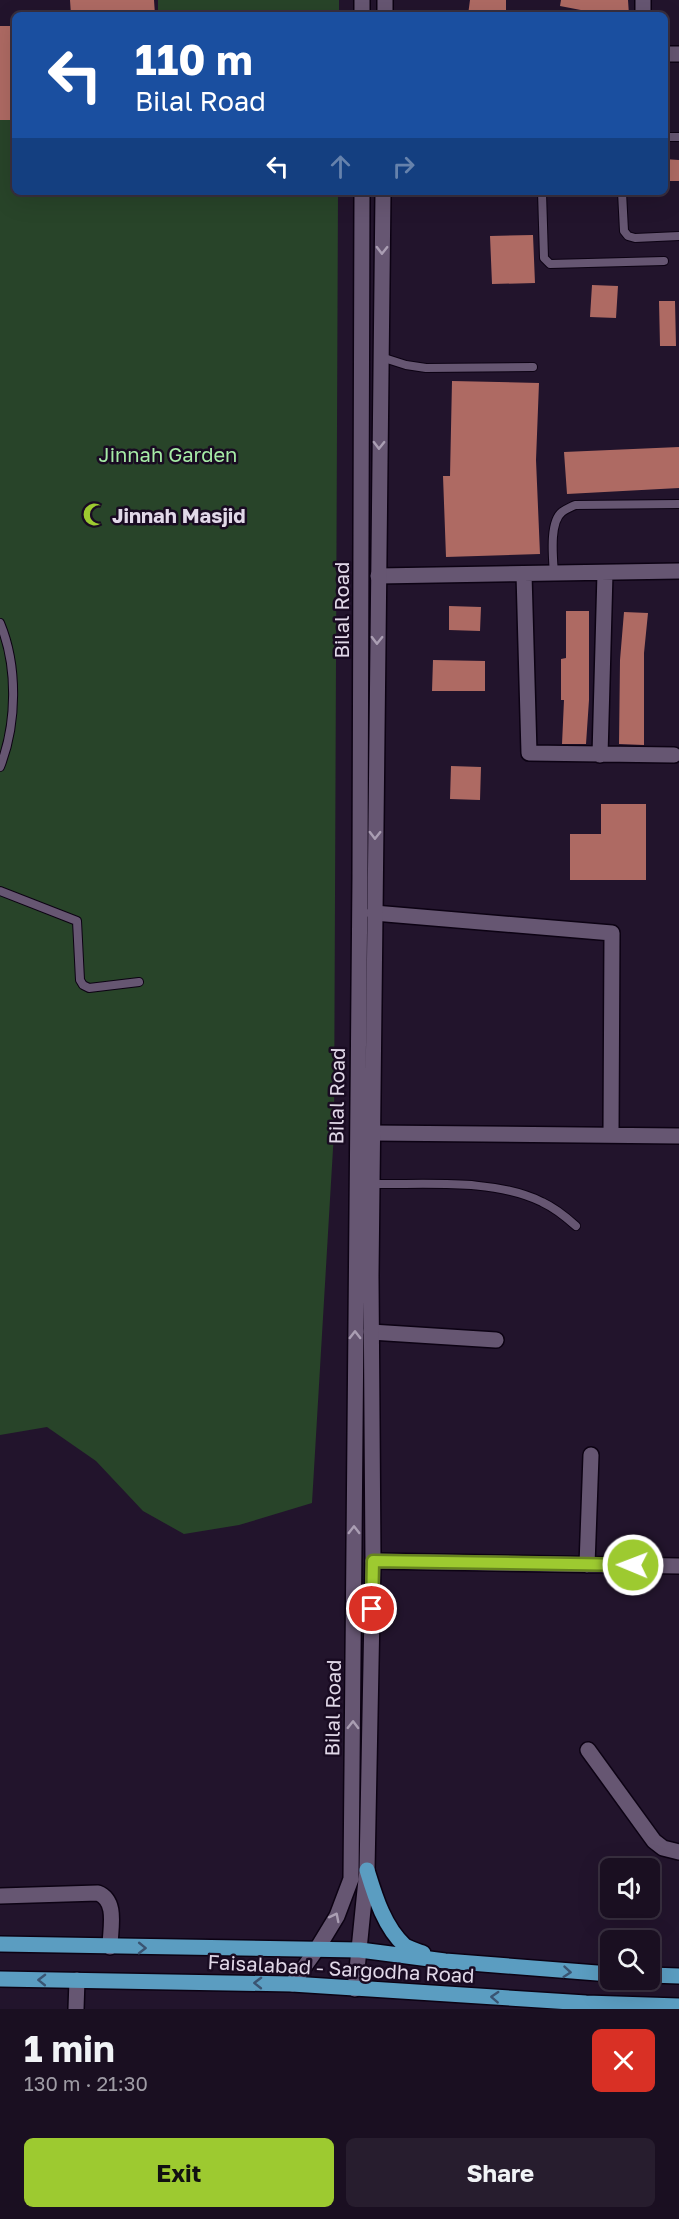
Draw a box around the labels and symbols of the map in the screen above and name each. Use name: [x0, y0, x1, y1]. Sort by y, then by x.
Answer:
one-way arrow: [376, 246, 389, 255]
one-way arrow: [373, 441, 386, 450]
park label: Jinnah Garden: [99, 442, 237, 466]
mosque icon: Jinnah Masjid: [81, 502, 107, 528]
place label: Jinnah Masjid: [112, 503, 246, 527]
street label: Bilal Road: [329, 562, 353, 658]
one-way arrow: [371, 636, 383, 645]
one-way arrow: [369, 831, 381, 840]
street label: Bilal Road: [323, 1047, 349, 1145]
one-way arrow: [349, 1331, 362, 1340]
one-way arrow: [348, 1526, 360, 1535]
position arrow: [601, 1533, 665, 1597]
pin: [346, 1583, 397, 1634]
street label: Bilal Road: [319, 1659, 345, 1757]
one-way arrow: [346, 1721, 359, 1730]
one-way arrow: [328, 1913, 340, 1924]
one-way arrow: [138, 1941, 147, 1954]
street label: Faisalabad - Sargodha Road: [207, 1949, 475, 1987]
one-way arrow: [563, 1965, 572, 1978]
one-way arrow: [38, 1974, 47, 1986]
one-way arrow: [254, 1977, 263, 1989]
one-way arrow: [490, 1991, 499, 2004]

